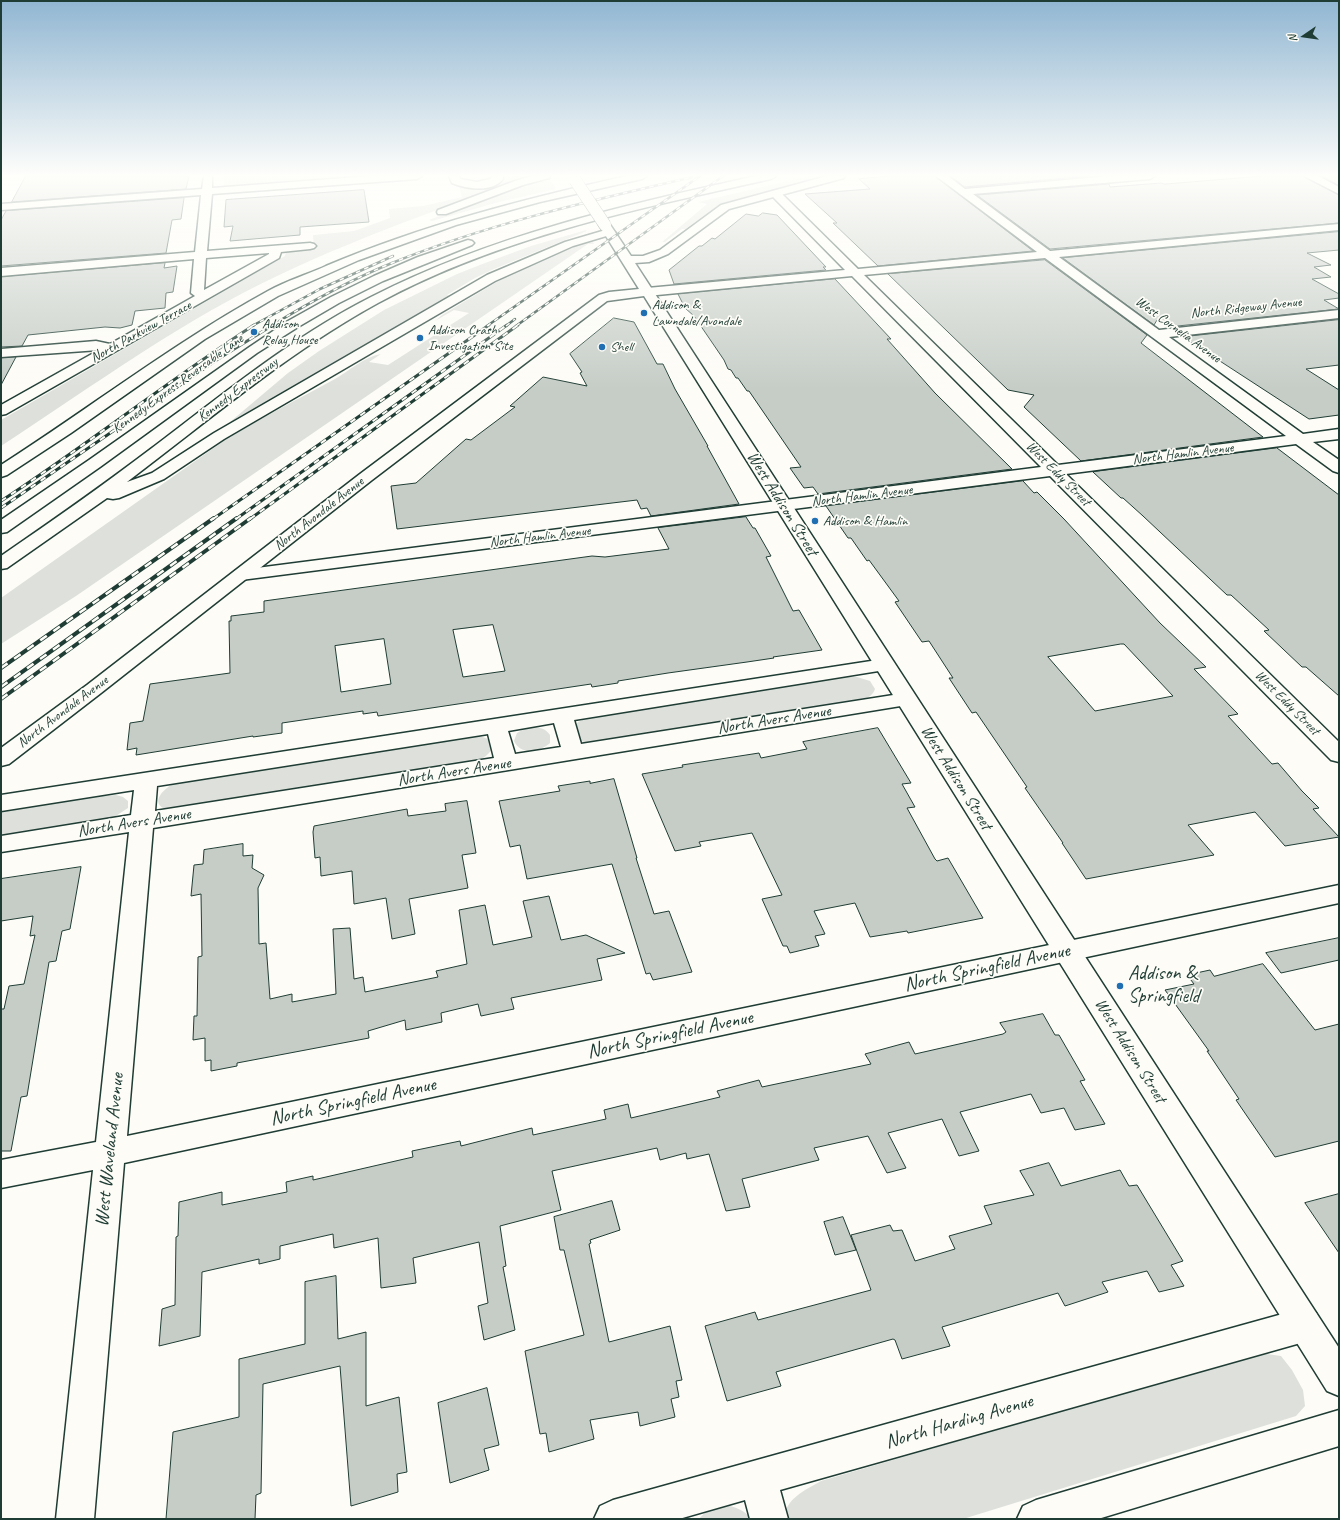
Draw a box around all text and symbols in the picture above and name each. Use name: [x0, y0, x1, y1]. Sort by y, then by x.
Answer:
north arrow: [1284, 16, 1324, 56]
text: N: [1285, 34, 1300, 44]
street label: West Cornelia Avenue: [1132, 293, 1224, 367]
street label: North Ridgeway Avenue: [1190, 294, 1302, 322]
street label: North Parkview Terrace: [88, 297, 194, 367]
place label: Addison & Lawndale/Avondale: [652, 297, 741, 330]
marker: Addison & Lawndale/Avondale: [639, 308, 649, 318]
place label: Addison Relay House: [262, 316, 318, 348]
place label: Addison Crash Investigation Site: [428, 322, 512, 354]
marker: Addison Relay House: [249, 327, 259, 337]
street label: Kennedy Express Reversable Lane: [109, 331, 247, 437]
marker: Addison Crash Investigation Site: [415, 333, 425, 343]
place label: Shell: [610, 339, 633, 355]
marker: Shell: [597, 342, 607, 352]
street label: Kennedy Expressway: [195, 354, 281, 426]
street label: West Eddy Street: [1022, 438, 1094, 510]
street label: North Hamlin Avenue: [1132, 439, 1234, 469]
street label: West Addison Street: [742, 448, 822, 560]
street label: North Avondale Avenue: [271, 474, 367, 554]
street label: North Hamlin Avenue: [811, 481, 913, 511]
place label: Addison & Hamlin: [823, 513, 907, 529]
marker: Addison & Hamlin: [810, 516, 820, 526]
street label: North Hamlin Avenue: [489, 522, 591, 552]
street label: West Eddy Street: [1251, 667, 1323, 739]
street label: North Avondale Avenue: [14, 672, 112, 752]
street label: North Avers Avenue: [716, 701, 832, 739]
street label: West Addison Street: [916, 722, 996, 834]
street label: North Avers Avenue: [396, 753, 512, 791]
street label: North Avers Avenue: [76, 804, 192, 842]
street label: North Springfield Avenue: [902, 939, 1072, 997]
place label: Addison & Springfield: [1128, 962, 1199, 1009]
marker: Addison & Springfield: [1115, 981, 1125, 991]
street label: West Addison Street: [1090, 995, 1170, 1107]
street label: North Springfield Avenue: [585, 1006, 755, 1064]
street label: West Waveland Avenue: [90, 1072, 130, 1228]
street label: North Springfield Avenue: [268, 1073, 438, 1131]
street label: North Harding Avenue: [882, 1389, 1036, 1455]

